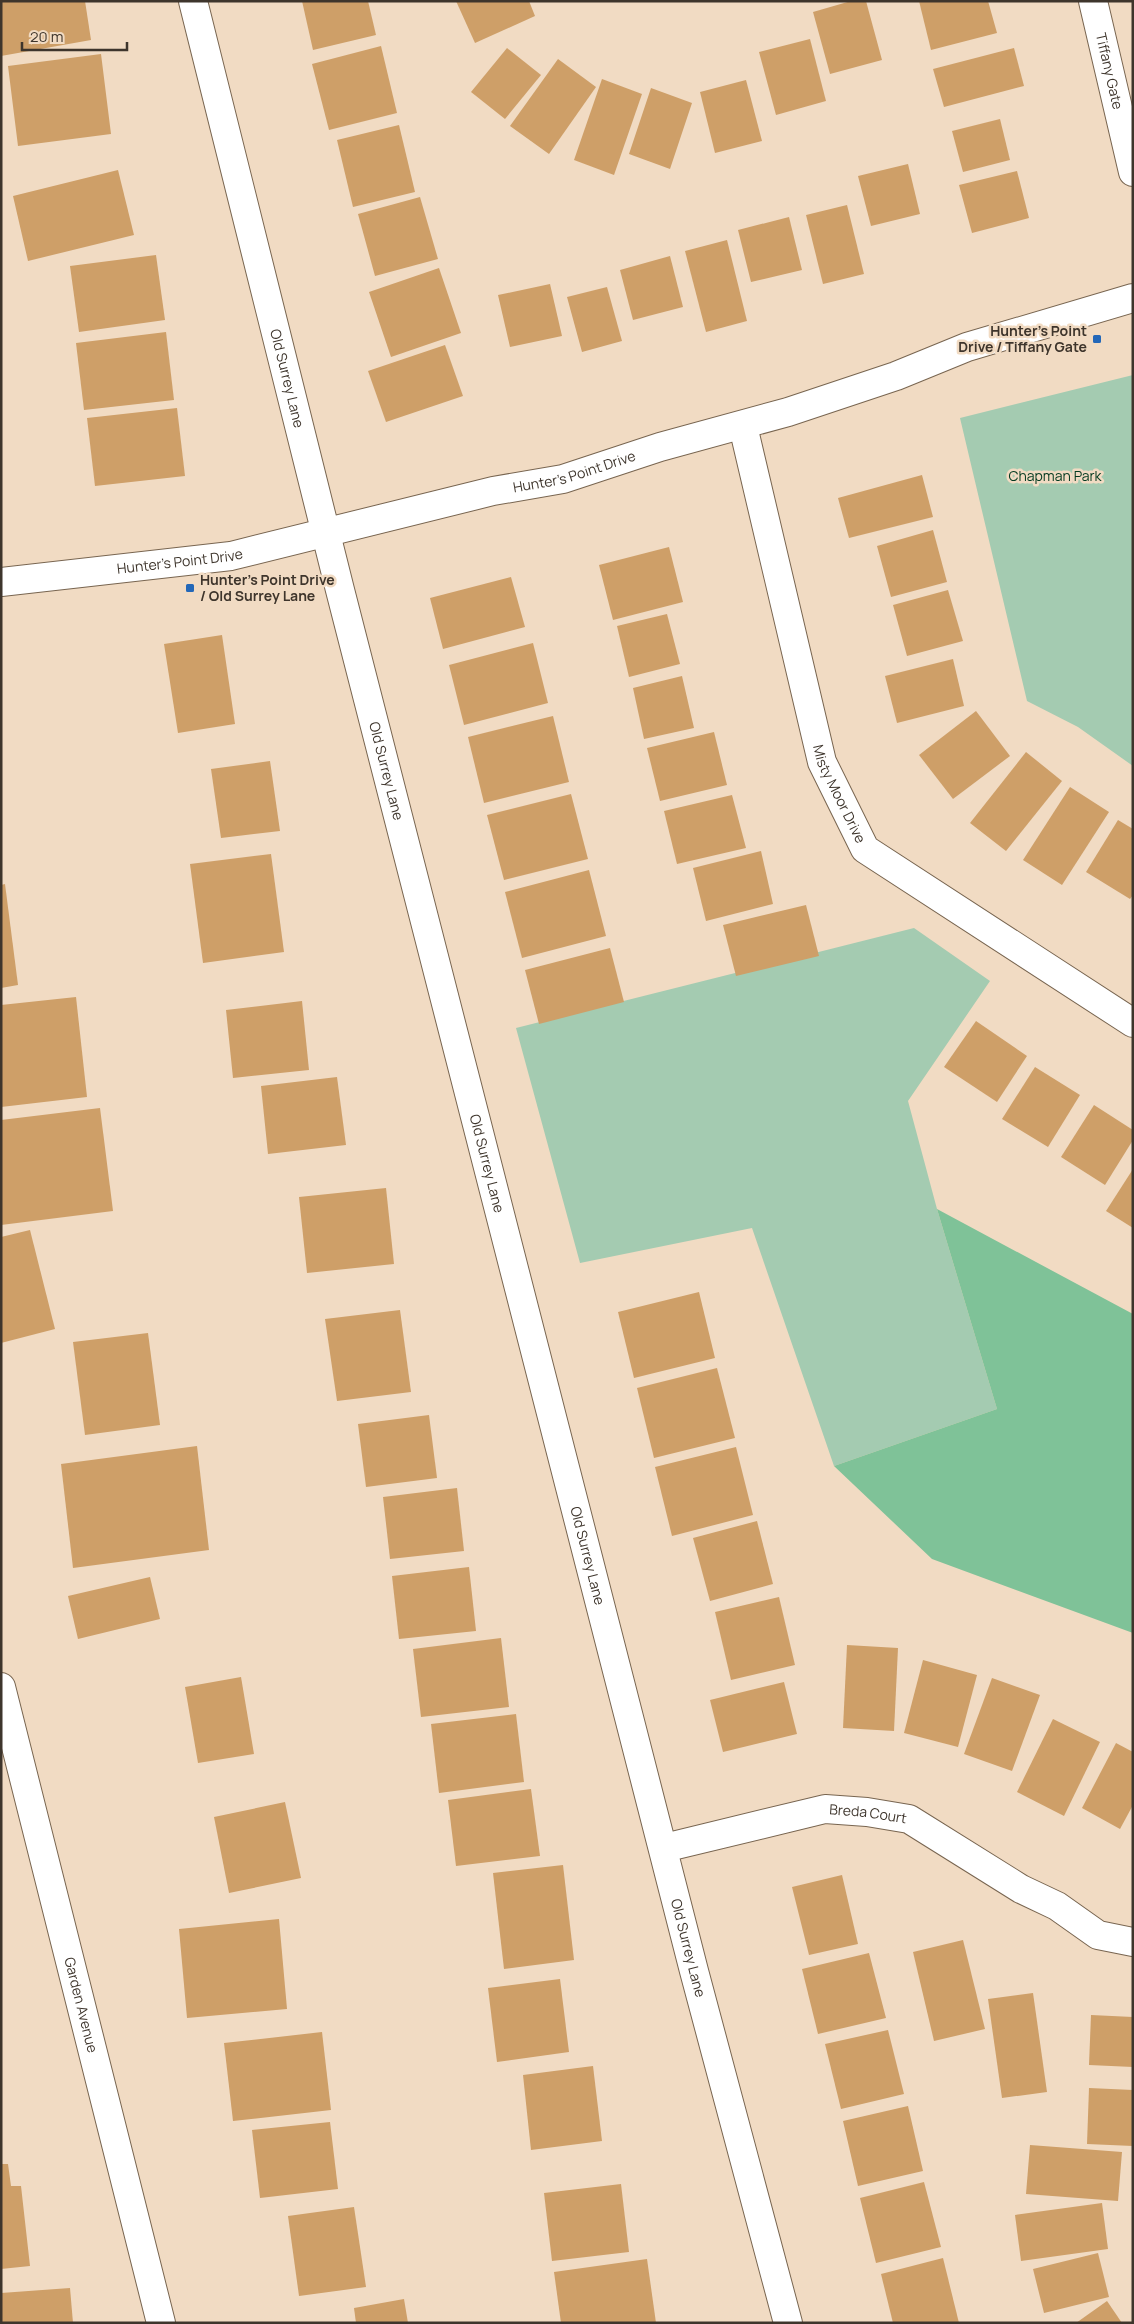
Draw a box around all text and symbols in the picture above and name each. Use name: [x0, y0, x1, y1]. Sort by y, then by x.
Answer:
scale bar: [22, 20, 128, 52]
text: 20 m: [30, 26, 63, 47]
street label: Tiffany Gate: [1092, 31, 1128, 111]
place label: Hunter's Point Drive / Tiffany Gate: [958, 321, 1087, 356]
street label: Old Surrey Lane: [266, 327, 309, 430]
marker: Hunter's Point Drive / Tiffany Gate: [1091, 333, 1103, 345]
street label: Hunter's Point Drive: [511, 446, 638, 496]
park label: Chapman Park: [1008, 466, 1103, 485]
street label: Hunter's Point Drive: [116, 543, 245, 578]
place label: Hunter's Point Drive / Old Surrey Lane: [200, 570, 335, 605]
marker: Hunter's Point Drive / Old Surrey Lane: [184, 582, 196, 594]
street label: Old Surrey Lane: [365, 720, 409, 822]
street label: Misty Moor Drive: [809, 743, 871, 846]
street label: Old Surrey Lane: [466, 1112, 509, 1215]
street label: Old Surrey Lane: [566, 1504, 610, 1607]
street label: Breda Court: [829, 1799, 909, 1828]
street label: Old Surrey Lane: [667, 1897, 711, 1999]
street label: Garden Avenue: [60, 1955, 103, 2055]

